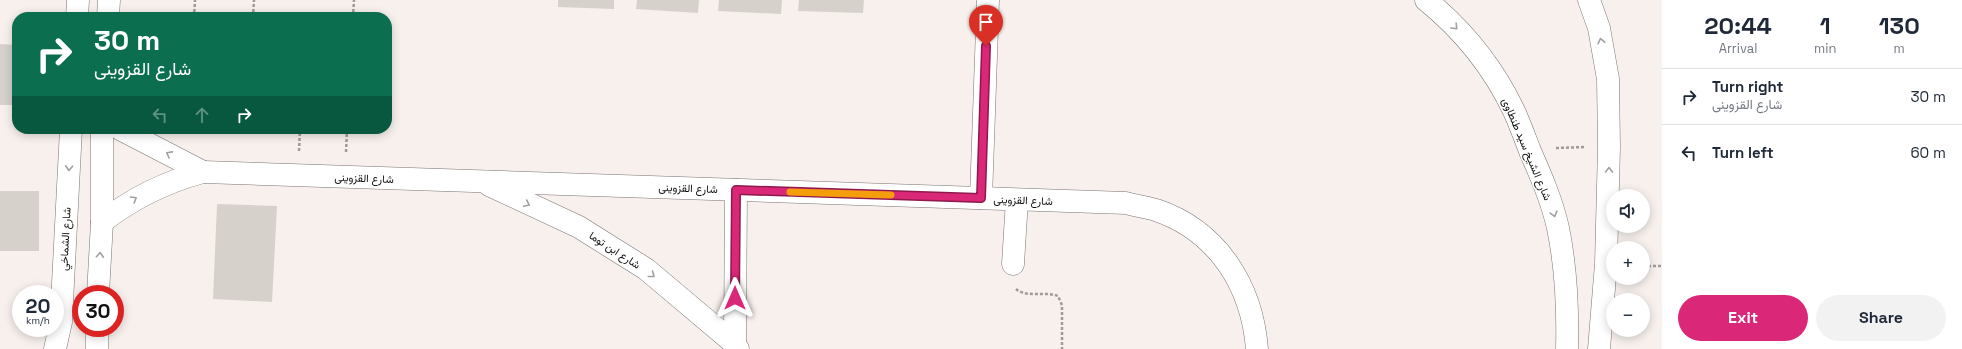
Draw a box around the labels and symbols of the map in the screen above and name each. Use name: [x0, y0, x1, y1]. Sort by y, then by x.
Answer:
pin: [969, 5, 1003, 46]
one-way arrow: [1450, 22, 1458, 30]
one-way arrow: [1598, 38, 1606, 44]
street label: شارع الشيخ سيد طنطاوى: [1498, 96, 1555, 203]
one-way arrow: [165, 152, 173, 159]
one-way arrow: [65, 165, 73, 171]
one-way arrow: [1604, 167, 1613, 173]
street label: شارع القزوينى: [334, 170, 394, 187]
street label: شارع القزوينى: [658, 180, 718, 197]
street label: شارع القزوينى: [993, 192, 1053, 209]
one-way arrow: [130, 197, 137, 204]
one-way arrow: [523, 199, 531, 207]
street label: شارع الشماخي: [56, 207, 77, 271]
one-way arrow: [1549, 210, 1558, 217]
street label: شارع ابن توما: [586, 228, 644, 273]
one-way arrow: [96, 252, 104, 258]
one-way arrow: [648, 270, 655, 277]
position arrow: [714, 277, 756, 319]
speed limit sign: 30: [72, 285, 124, 337]

